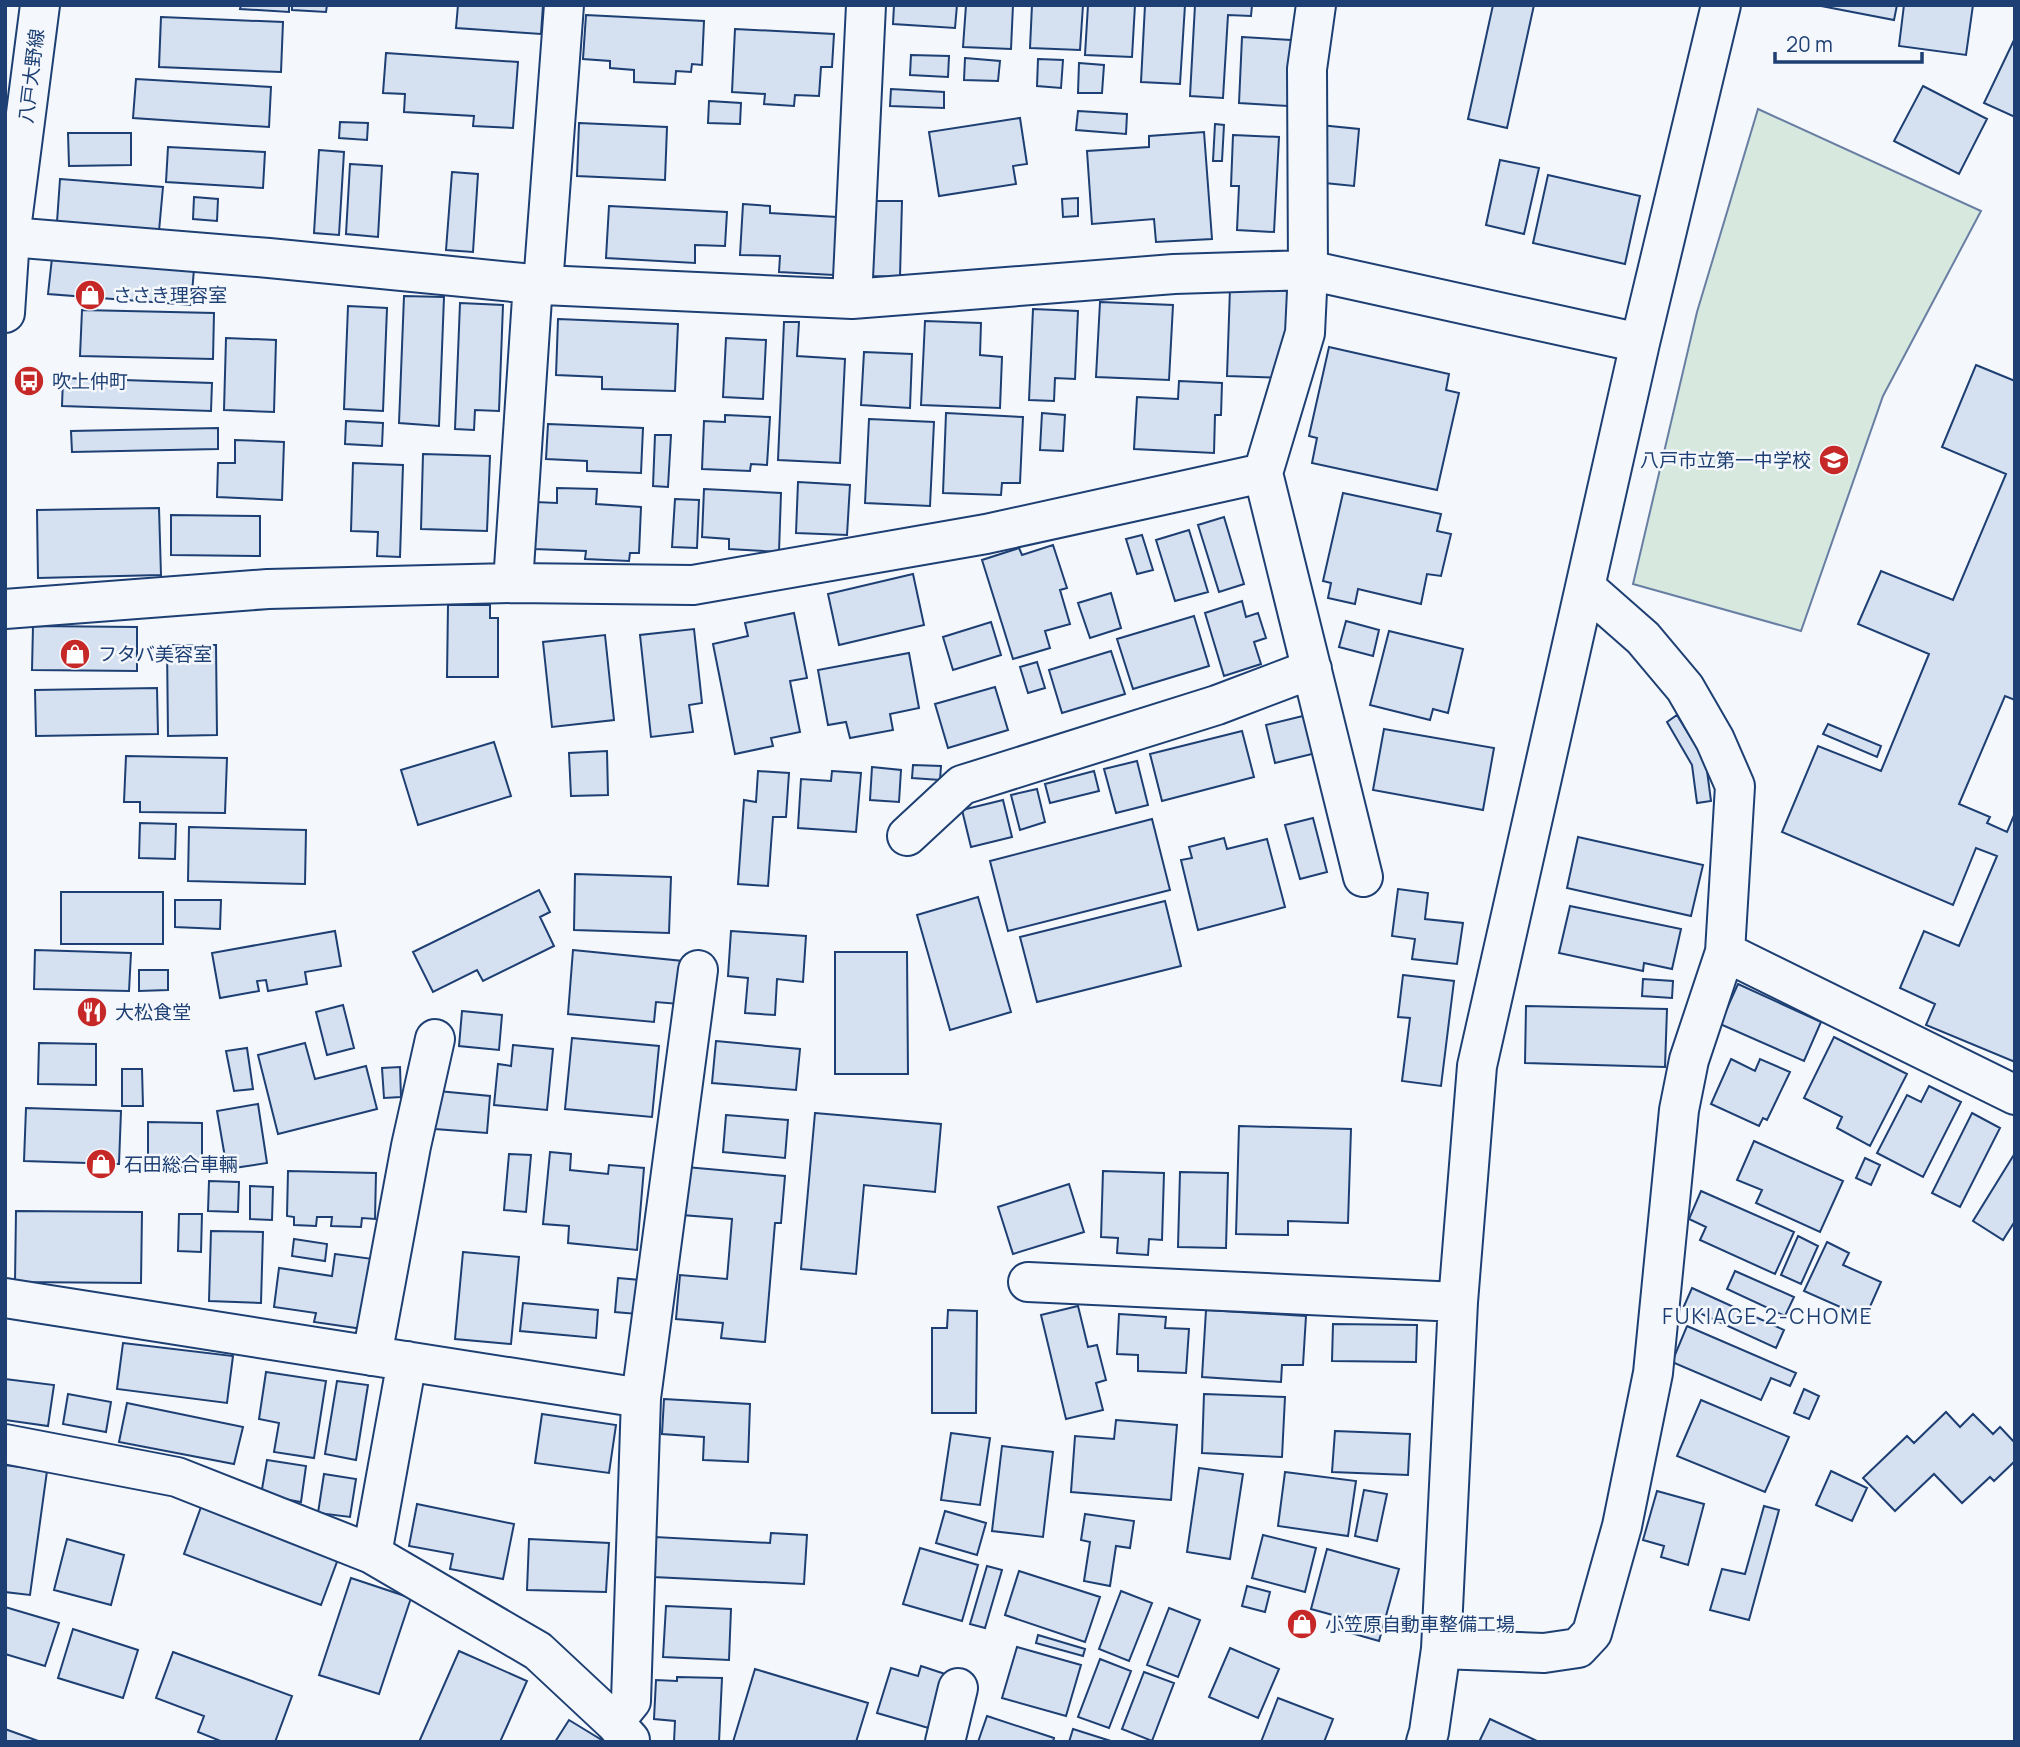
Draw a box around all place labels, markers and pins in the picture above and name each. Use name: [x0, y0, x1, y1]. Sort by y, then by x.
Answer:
shop icon: ささき理容室: [73, 278, 107, 312]
place label: ささき理容室: [113, 282, 227, 308]
bus stop icon: 吹上仲町: [12, 364, 46, 398]
place label: 吹上仲町: [52, 368, 128, 394]
school or university icon: 八戸市立第一中学校: [1817, 443, 1851, 477]
place label: 八戸市立第一中学校: [1640, 447, 1811, 473]
shop icon: フタバ美容室: [58, 637, 92, 671]
place label: フタバ美容室: [98, 641, 212, 667]
restaurant icon: 大松食堂: [75, 995, 109, 1029]
place label: 大松食堂: [115, 999, 191, 1025]
shop icon: 石田総合車輛: [84, 1147, 118, 1181]
place label: 石田総合車輛: [124, 1151, 238, 1177]
shop icon: 小笠原自動車整備工場: [1285, 1607, 1319, 1641]
place label: 小笠原自動車整備工場: [1325, 1611, 1515, 1637]

